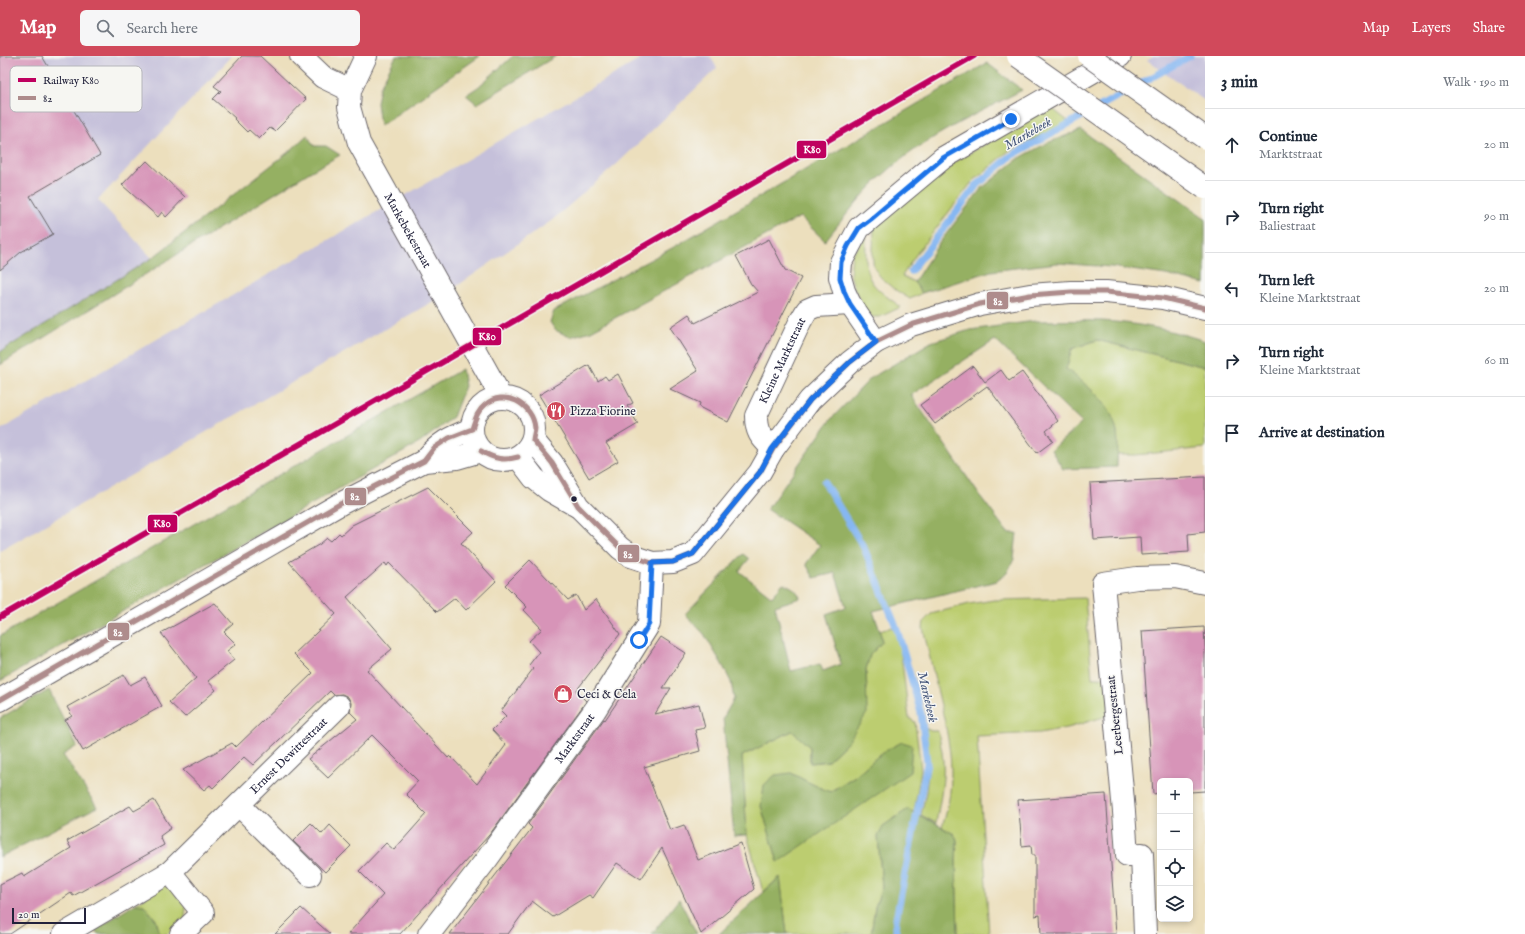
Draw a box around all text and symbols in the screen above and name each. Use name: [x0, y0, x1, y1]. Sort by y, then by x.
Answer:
search box: [80, 10, 360, 46]
text: Map: [20, 16, 56, 40]
icon: search: [94, 17, 116, 39]
text: Search here: [126, 19, 198, 38]
text: Map: [1363, 19, 1390, 37]
text: Layers: [1412, 19, 1451, 37]
text: Share: [1473, 19, 1505, 37]
legend: [10, 66, 142, 112]
text: 3 min: [1221, 72, 1258, 93]
text: Railway K80: [43, 74, 99, 88]
text: Walk · 190 m: [1443, 74, 1509, 91]
text: 82: [43, 92, 52, 106]
route end: [1002, 110, 1020, 128]
water label: Markebeek: [1001, 113, 1055, 154]
text: Continue: [1259, 127, 1317, 146]
icon: ahead: [1221, 134, 1243, 156]
text: 20 m: [1484, 136, 1509, 153]
line badge: K80: [796, 140, 827, 159]
text: K80: [803, 143, 821, 157]
text: Marktstraat: [1259, 146, 1323, 163]
street label: Markebekestraat: [381, 190, 435, 270]
text: Turn right: [1259, 199, 1324, 218]
icon: right: [1221, 206, 1243, 228]
text: 90 m: [1484, 208, 1509, 225]
text: Baliestraat: [1259, 218, 1316, 235]
text: Turn left: [1259, 271, 1315, 290]
icon: left: [1221, 278, 1243, 300]
text: 20 m: [1484, 280, 1509, 297]
text: Kleine Marktstraat: [1259, 290, 1361, 307]
line badge: 82: [986, 291, 1009, 310]
text: 82: [993, 295, 1004, 309]
street label: Kleine Marktstraat: [755, 314, 809, 406]
line badge: K80: [472, 327, 502, 346]
text: K80: [478, 330, 496, 344]
text: Turn right: [1259, 343, 1324, 362]
icon: right: [1221, 350, 1243, 372]
text: 60 m: [1484, 352, 1509, 369]
text: Kleine Marktstraat: [1259, 362, 1361, 379]
restaurant icon: Pizza Fiorine: [545, 400, 567, 422]
place label: Pizza Fiorine: [570, 404, 636, 419]
icon: arrive: [1221, 422, 1243, 444]
text: Arrive at destination: [1259, 423, 1385, 442]
line badge: 82: [344, 487, 367, 506]
text: 82: [350, 490, 361, 504]
unlabelled marker: [569, 494, 579, 504]
line badge: K80: [147, 514, 178, 533]
text: K80: [153, 517, 171, 531]
line badge: 82: [617, 544, 640, 563]
text: 82: [623, 548, 634, 562]
line badge: 82: [107, 622, 130, 641]
text: 82: [113, 626, 124, 640]
route start: [630, 631, 648, 649]
water label: Markebeek: [913, 670, 941, 725]
street label: Leerbergestraat: [1103, 675, 1127, 755]
shop icon: Ceci & Cela: [552, 683, 574, 705]
place label: Ceci & Cela: [577, 687, 637, 702]
street label: Marktstraat: [551, 710, 598, 766]
street label: Ernest Dewittestraat: [247, 714, 331, 797]
map controls: [1157, 778, 1193, 922]
button: +: [1157, 778, 1193, 814]
button: −: [1157, 814, 1193, 850]
button: locate: [1157, 850, 1193, 886]
button: layers: [1157, 886, 1193, 922]
scale bar: [12, 906, 86, 925]
text: 20 m: [18, 908, 39, 922]

